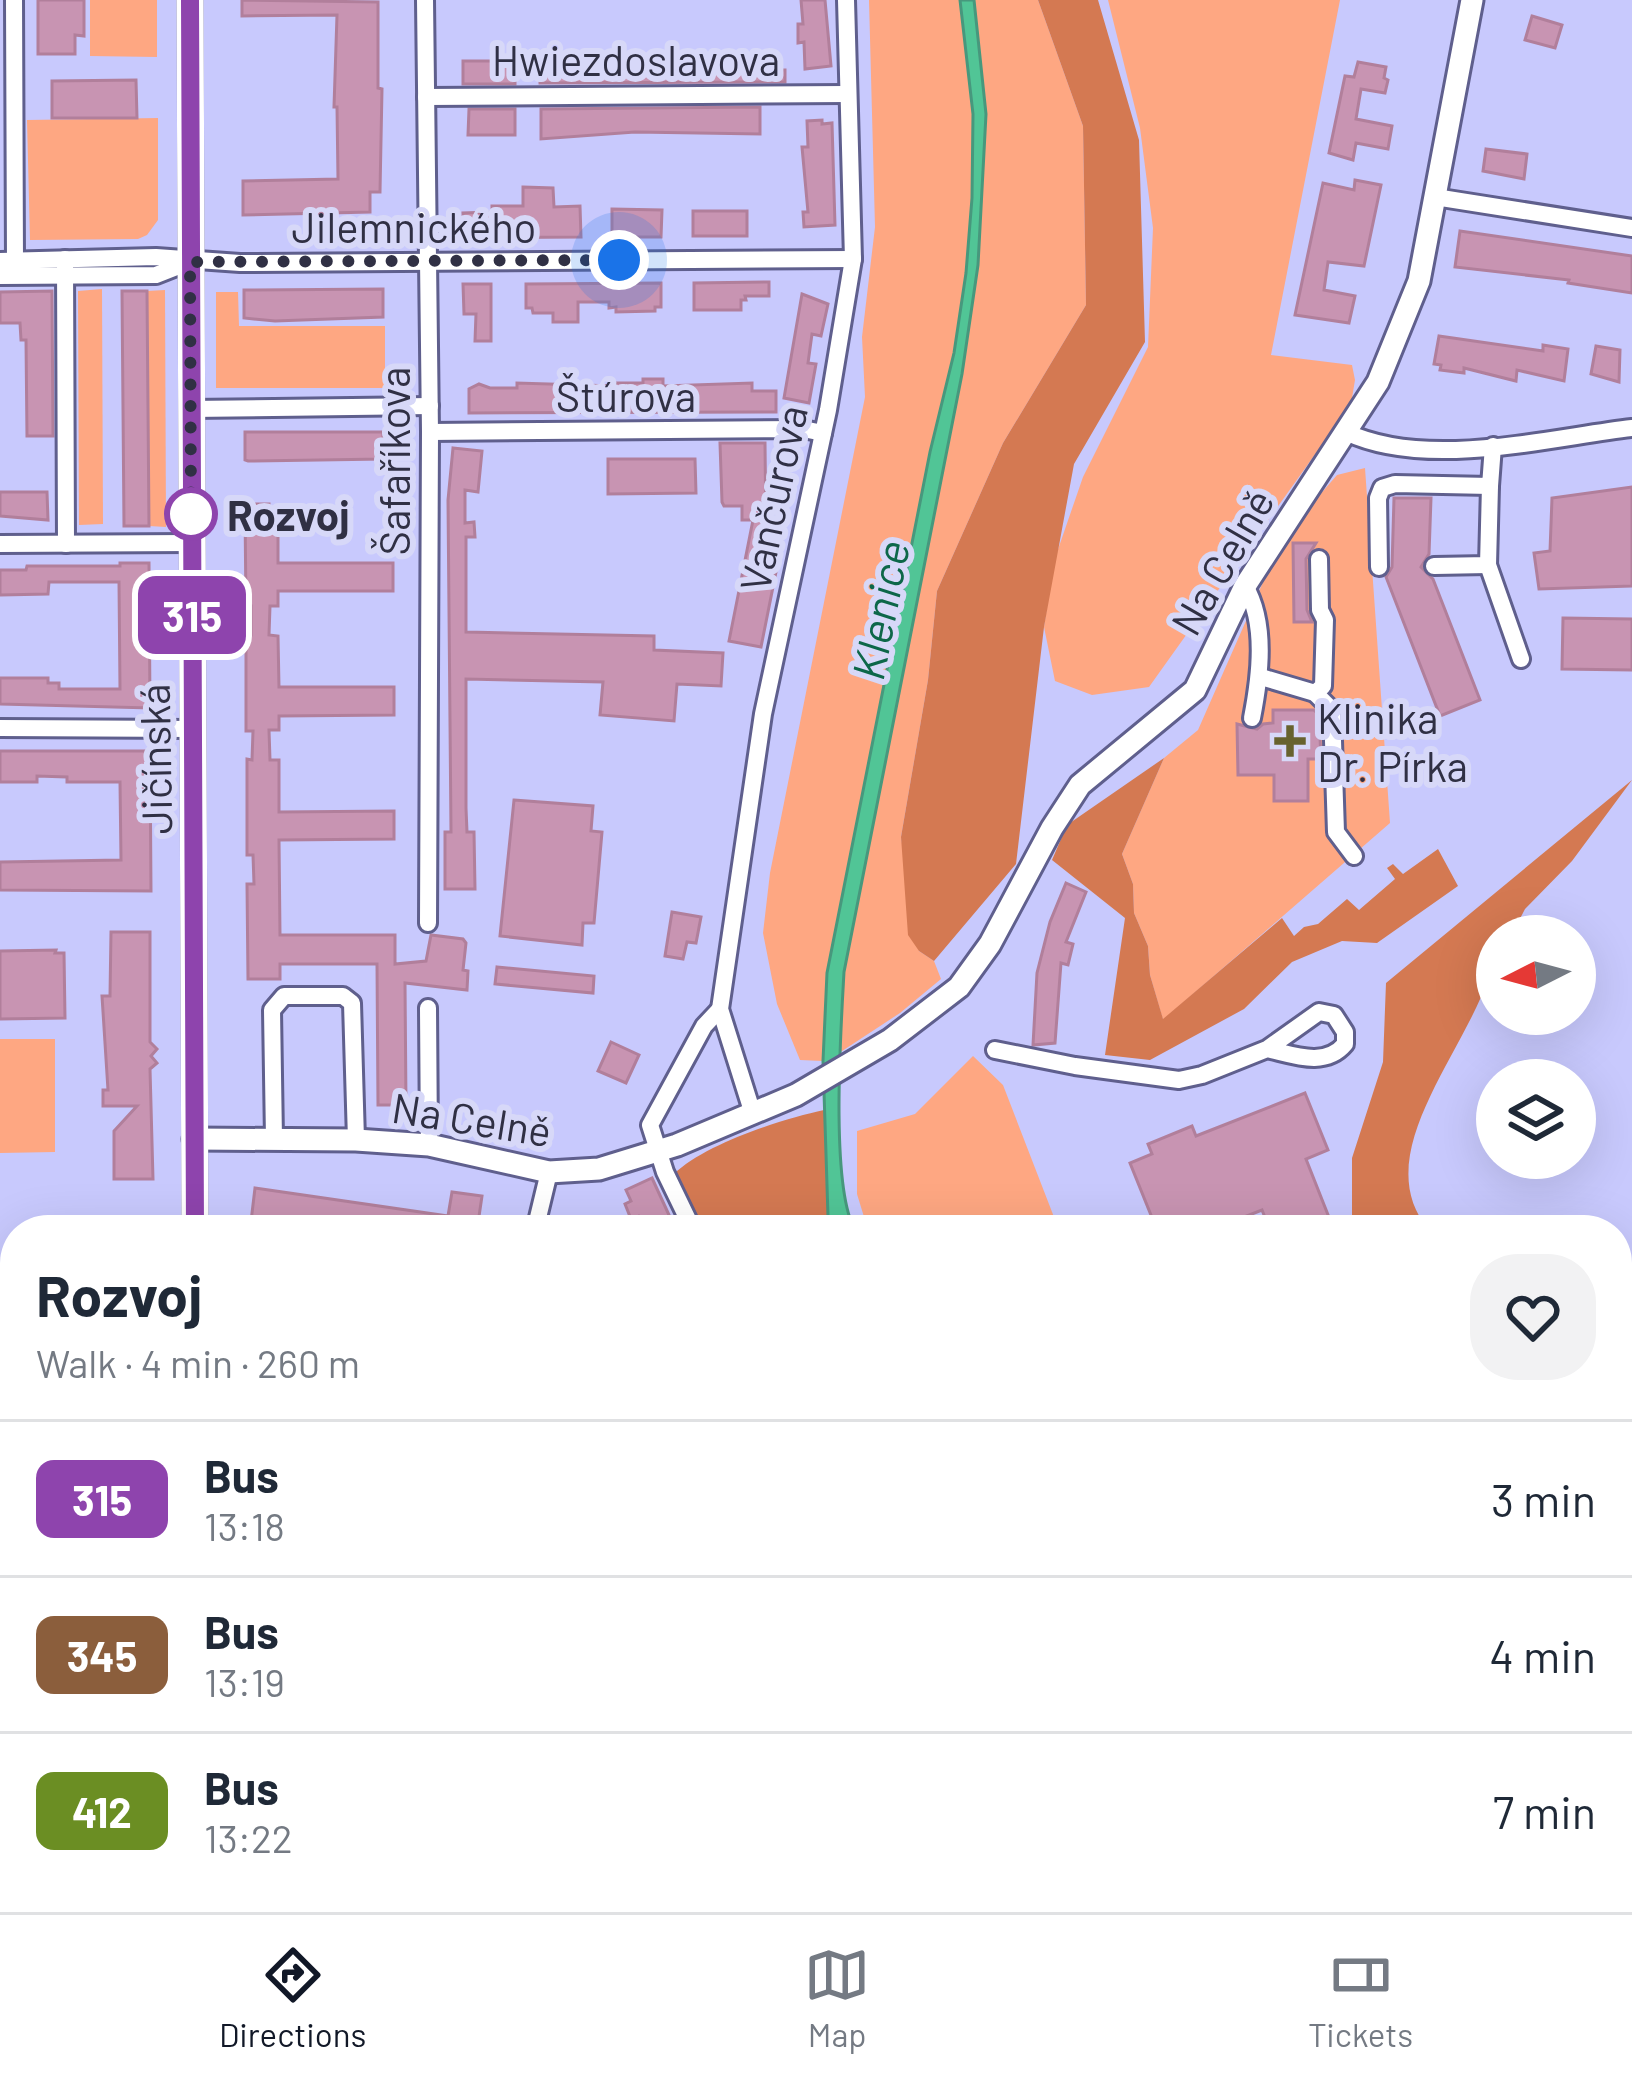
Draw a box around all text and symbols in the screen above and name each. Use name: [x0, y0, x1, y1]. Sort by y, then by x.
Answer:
street label: Hwiezdoslavova: [492, 34, 780, 84]
street label: Jilemnického: [292, 201, 536, 251]
your location: [589, 230, 649, 290]
street label: Šafaříkova: [368, 367, 418, 555]
street label: Štúrova: [556, 370, 696, 420]
street label: Vančurova: [728, 400, 816, 596]
street label: Na Celně: [1159, 479, 1283, 643]
marker: Rozvoj: [166, 489, 216, 539]
place label: Rozvoj: [227, 489, 350, 540]
water label: Klenice: [839, 536, 919, 684]
line badge: 315: [123, 576, 261, 654]
text: 315: [162, 590, 222, 640]
street label: Jičínská: [128, 683, 180, 835]
place label: Klinika Dr. Pírka: [1317, 692, 1468, 790]
marker: Klinika Dr. Pírka: [1274, 725, 1306, 757]
north arrow: [1476, 915, 1596, 1035]
map controls: [1476, 915, 1596, 1179]
button: layers: [1476, 1059, 1596, 1179]
street label: Na Celně: [389, 1081, 555, 1155]
button: heart: [1470, 1254, 1596, 1380]
text: Rozvoj: [36, 1260, 203, 1328]
text: Walk · 4 min · 260 m: [36, 1339, 360, 1386]
text: Bus: [204, 1448, 279, 1502]
text: 3 min: [1491, 1472, 1596, 1526]
text: 315: [72, 1474, 132, 1524]
text: 13:18: [204, 1502, 285, 1549]
text: Bus: [204, 1604, 279, 1658]
text: 4 min: [1489, 1628, 1596, 1682]
text: 345: [67, 1630, 137, 1680]
text: 13:19: [204, 1658, 285, 1705]
text: Bus: [204, 1760, 279, 1814]
text: 7 min: [1493, 1784, 1596, 1838]
text: 412: [72, 1786, 132, 1836]
text: 13:22: [204, 1814, 293, 1861]
tab: Directions: [219, 1942, 366, 2054]
tab: Map: [804, 1942, 870, 2054]
tab: Tickets: [1308, 1942, 1413, 2054]

